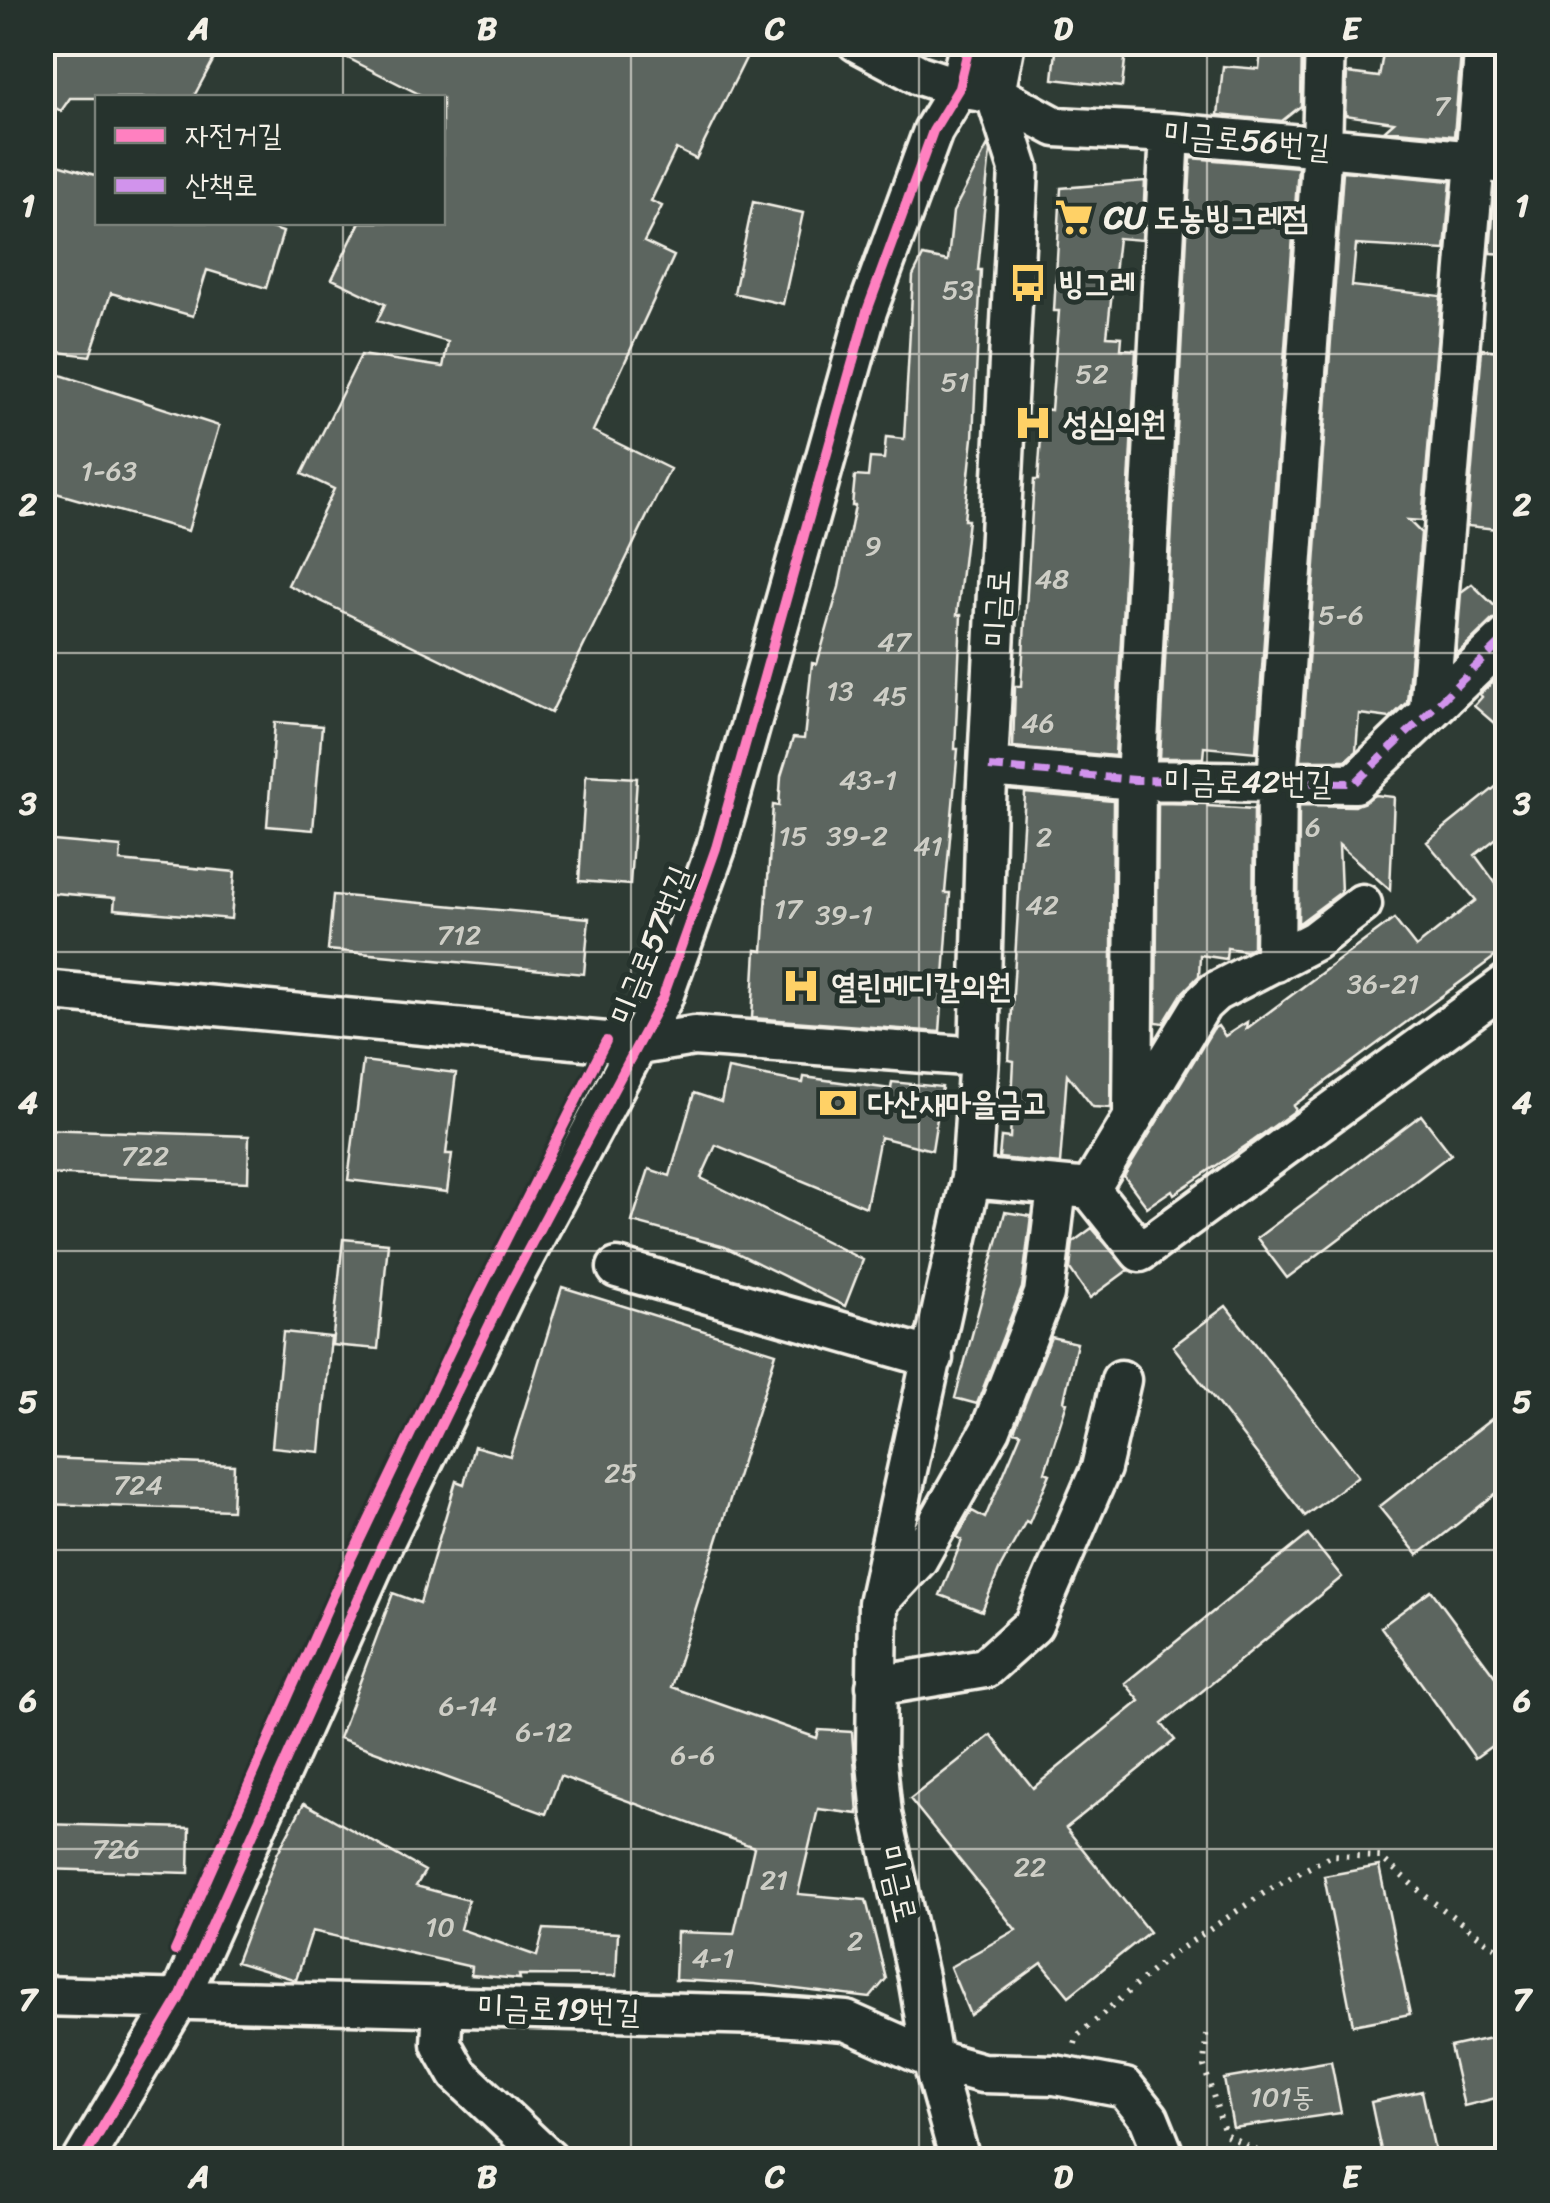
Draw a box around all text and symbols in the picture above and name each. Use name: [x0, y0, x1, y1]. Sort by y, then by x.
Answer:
text: A: [187, 0, 210, 57]
text: B: [477, 0, 497, 57]
text: C: [764, 0, 786, 57]
text: D: [1053, 0, 1073, 57]
text: E: [1342, 0, 1362, 57]
house number: 7: [1434, 81, 1452, 130]
legend: [95, 95, 445, 225]
street label: 미금로56번길: [1162, 104, 1332, 176]
text: 자전거길: [185, 108, 282, 162]
text: 산책로: [185, 158, 257, 212]
text: 1: [21, 177, 35, 234]
text: 1: [1515, 177, 1529, 234]
place label: CU 도농빙그레점: [1103, 189, 1308, 246]
supermarket icon: CU 도농빙그레점: [1053, 196, 1095, 238]
place label: 빙그레: [1058, 255, 1135, 312]
bus stop icon: 빙그레: [1007, 262, 1049, 304]
house number: 53: [942, 265, 974, 314]
house number: 52: [1075, 349, 1109, 398]
house number: 51: [940, 357, 970, 406]
place label: 성심의원: [1063, 395, 1166, 452]
hospital icon: 성심의원: [1012, 402, 1054, 444]
house number: 1-63: [81, 446, 137, 495]
text: 2: [19, 476, 38, 533]
text: 2: [1513, 476, 1532, 533]
house number: 9: [864, 521, 882, 570]
house number: 48: [1035, 554, 1069, 603]
street label: 미금로: [967, 568, 1027, 648]
house number: 5-6: [1318, 590, 1364, 639]
house number: 47: [877, 617, 913, 666]
house number: 13: [826, 666, 854, 715]
house number: 45: [873, 671, 907, 720]
house number: 46: [1021, 698, 1055, 747]
street label: 미금로42번길: [1164, 752, 1332, 812]
house number: 43-1: [839, 755, 897, 804]
text: 3: [18, 775, 37, 832]
text: 3: [1512, 775, 1531, 832]
house number: 6: [1305, 802, 1321, 851]
house number: 15: [778, 811, 808, 860]
house number: 39-2: [826, 811, 888, 860]
house number: 2: [1036, 812, 1052, 861]
house number: 41: [913, 821, 943, 870]
street label: 미금로57번길: [593, 857, 709, 1033]
house number: 42: [1025, 880, 1059, 929]
house number: 17: [774, 884, 804, 933]
house number: 39-1: [815, 890, 873, 939]
house number: 712: [437, 910, 481, 959]
place label: 열린메디칼의원: [831, 958, 1011, 1015]
house number: 36-21: [1347, 959, 1419, 1008]
hospital icon: 열린메디칼의원: [780, 965, 822, 1007]
text: 4: [18, 1074, 38, 1131]
text: 4: [1512, 1074, 1532, 1131]
place label: 다산새마을금고: [868, 1075, 1048, 1132]
bank icon: 다산새마을금고: [817, 1082, 859, 1124]
house number: 722: [121, 1131, 169, 1180]
text: 5: [18, 1373, 38, 1430]
text: 5: [1512, 1373, 1532, 1430]
house number: 25: [604, 1448, 638, 1497]
house number: 724: [113, 1460, 163, 1509]
text: 6: [19, 1672, 37, 1729]
text: 6: [1513, 1672, 1531, 1729]
house number: 6-14: [439, 1681, 497, 1730]
house number: 6-12: [515, 1707, 573, 1756]
house number: 6-6: [671, 1730, 715, 1779]
house number: 726: [92, 1824, 140, 1873]
street label: 미금로: [862, 1840, 934, 1928]
house number: 22: [1014, 1842, 1046, 1891]
house number: 21: [760, 1855, 788, 1904]
house number: 10: [425, 1902, 455, 1951]
house number: 2: [847, 1916, 863, 1965]
house number: 4-1: [692, 1933, 734, 1982]
text: 7: [19, 1971, 40, 2028]
text: 7: [1513, 1971, 1534, 2028]
street label: 미금로19번길: [477, 1978, 641, 2040]
house number: 101동: [1250, 2072, 1314, 2121]
text: A: [187, 2148, 210, 2203]
text: B: [477, 2148, 497, 2203]
text: C: [764, 2148, 786, 2203]
text: D: [1053, 2148, 1073, 2203]
text: E: [1342, 2148, 1362, 2203]

